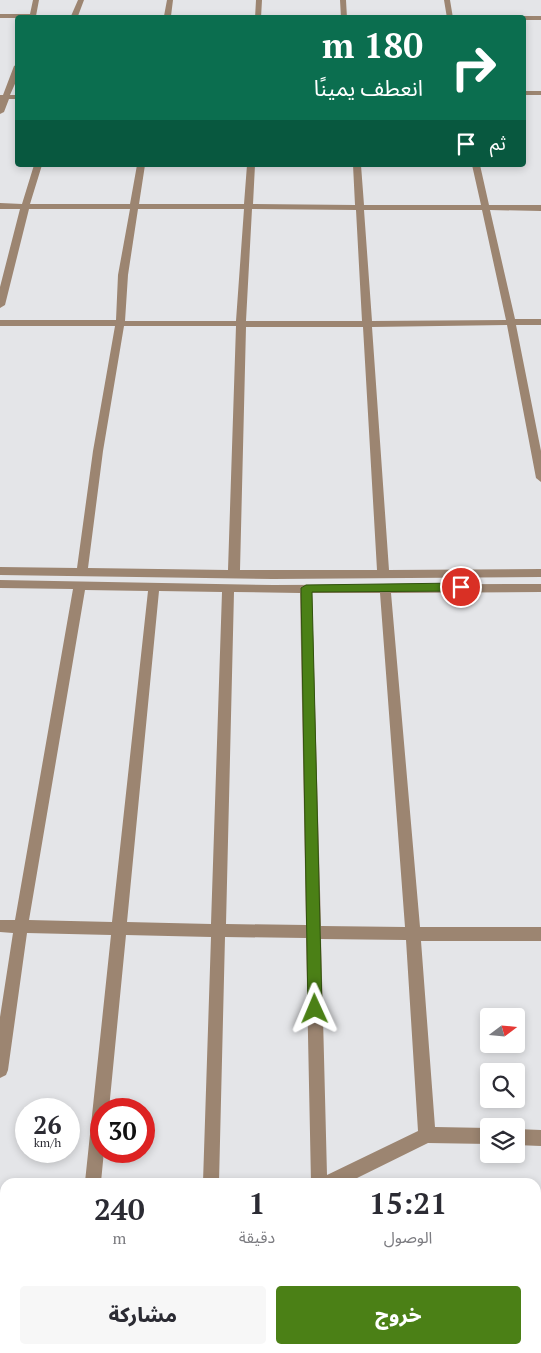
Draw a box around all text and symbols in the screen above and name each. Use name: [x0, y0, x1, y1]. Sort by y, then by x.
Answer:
text: 180 m: [322, 22, 423, 68]
icon: right: [441, 35, 506, 100]
text: انعطف يمينًا: [314, 73, 423, 102]
icon: arrive: [452, 130, 480, 158]
text: ثم: [490, 130, 506, 155]
pin: [440, 566, 482, 608]
icon: arrive: [447, 573, 475, 601]
position arrow: [288, 982, 340, 1034]
north arrow: [480, 1008, 525, 1052]
map controls: [480, 1008, 525, 1163]
button: search: [480, 1063, 525, 1108]
speed limit sign: 30: [90, 1098, 155, 1163]
text: 26: [33, 1108, 62, 1141]
button: layers: [480, 1118, 525, 1163]
text: km/h: [34, 1135, 61, 1150]
text: 1: [248, 1183, 265, 1223]
text: 15:21: [369, 1183, 447, 1223]
text: 240: [94, 1189, 145, 1229]
text: دقيقة: [239, 1226, 275, 1248]
text: الوصول: [384, 1226, 432, 1248]
text: m: [112, 1227, 126, 1249]
button: مشاركة: [20, 1286, 266, 1344]
button: خروج: [276, 1286, 521, 1344]

